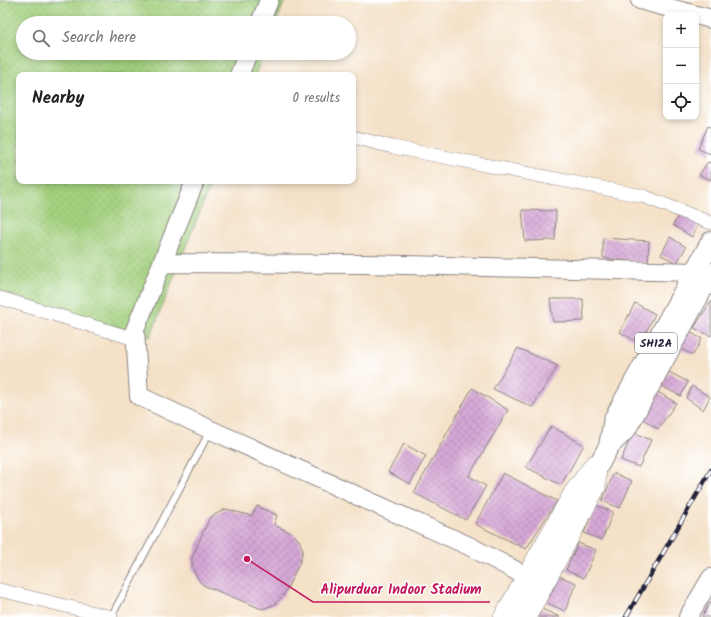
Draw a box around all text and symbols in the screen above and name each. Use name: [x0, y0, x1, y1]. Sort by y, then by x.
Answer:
map controls: [663, 12, 699, 120]
button: +: [663, 12, 699, 48]
search box: [16, 16, 356, 60]
text: Search here: [62, 26, 136, 50]
icon: search: [30, 27, 52, 49]
button: −: [663, 48, 699, 84]
button: locate: [663, 84, 699, 120]
text: Nearby: [32, 85, 84, 112]
text: 0 results: [293, 88, 340, 109]
road number: SH12A: [635, 333, 677, 353]
callout: Alipurduar Indoor Stadium: [313, 576, 490, 602]
text: Alipurduar Indoor Stadium: [320, 579, 482, 601]

